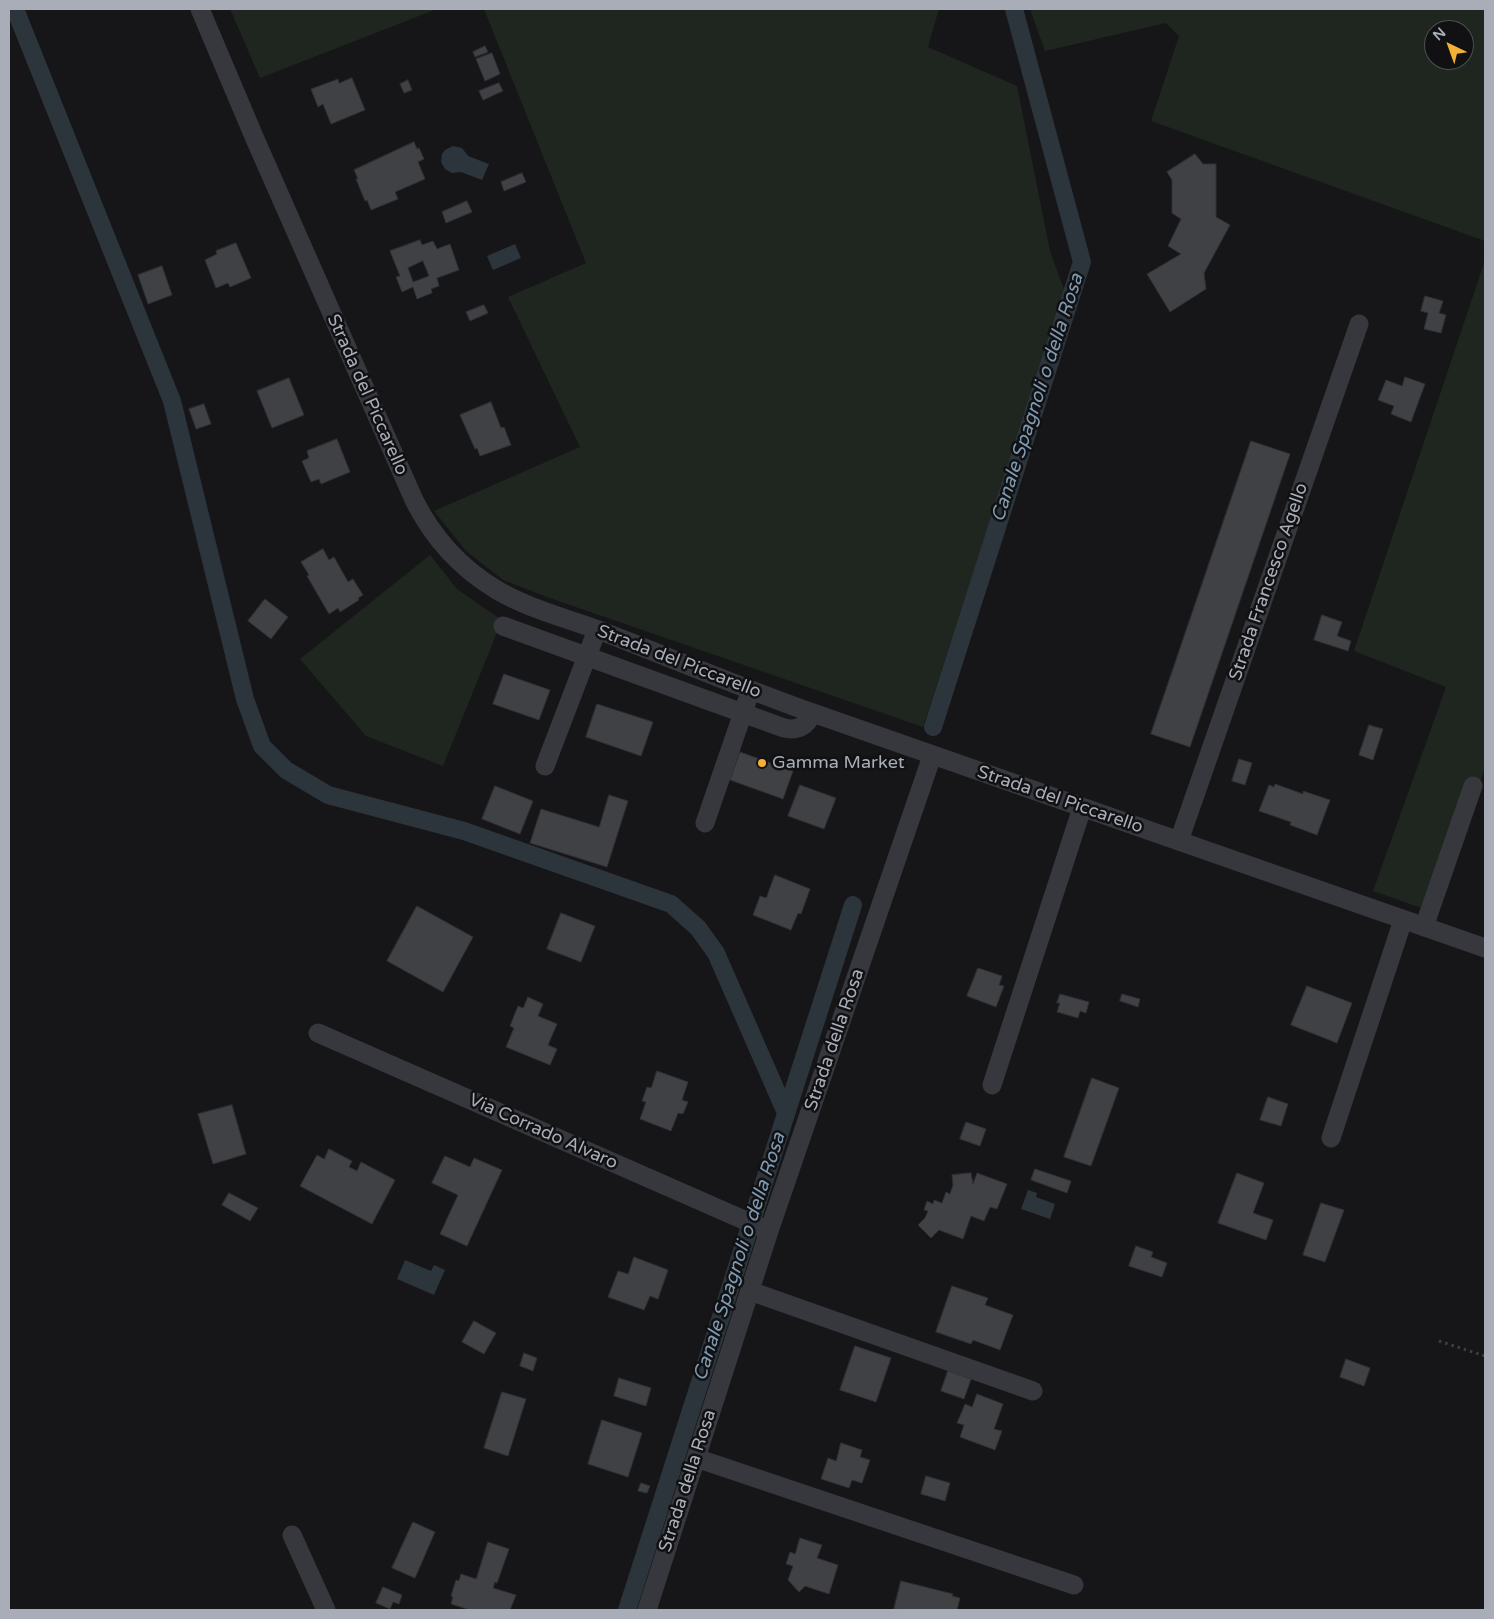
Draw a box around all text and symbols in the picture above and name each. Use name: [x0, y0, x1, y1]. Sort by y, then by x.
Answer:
north arrow: [1424, 20, 1474, 70]
text: N: [1429, 24, 1449, 44]
water label: Canale Spagnoli o della Rosa: [987, 271, 1089, 525]
street label: Strada del Piccarello: [322, 311, 412, 479]
street label: Strada Francesco Agello: [1225, 480, 1313, 684]
street label: Strada del Piccarello: [594, 621, 764, 703]
place label: Gamma Market: [772, 752, 905, 774]
marker: Gamma Market: [756, 757, 768, 769]
street label: Strada del Piccarello: [974, 761, 1146, 839]
street label: Strada della Rosa: [801, 966, 869, 1114]
street label: Via Corrado Alvaro: [465, 1089, 621, 1175]
water label: Canale Spagnoli o della Rosa: [689, 1130, 791, 1384]
street label: Strada della Rosa: [655, 1407, 721, 1555]

